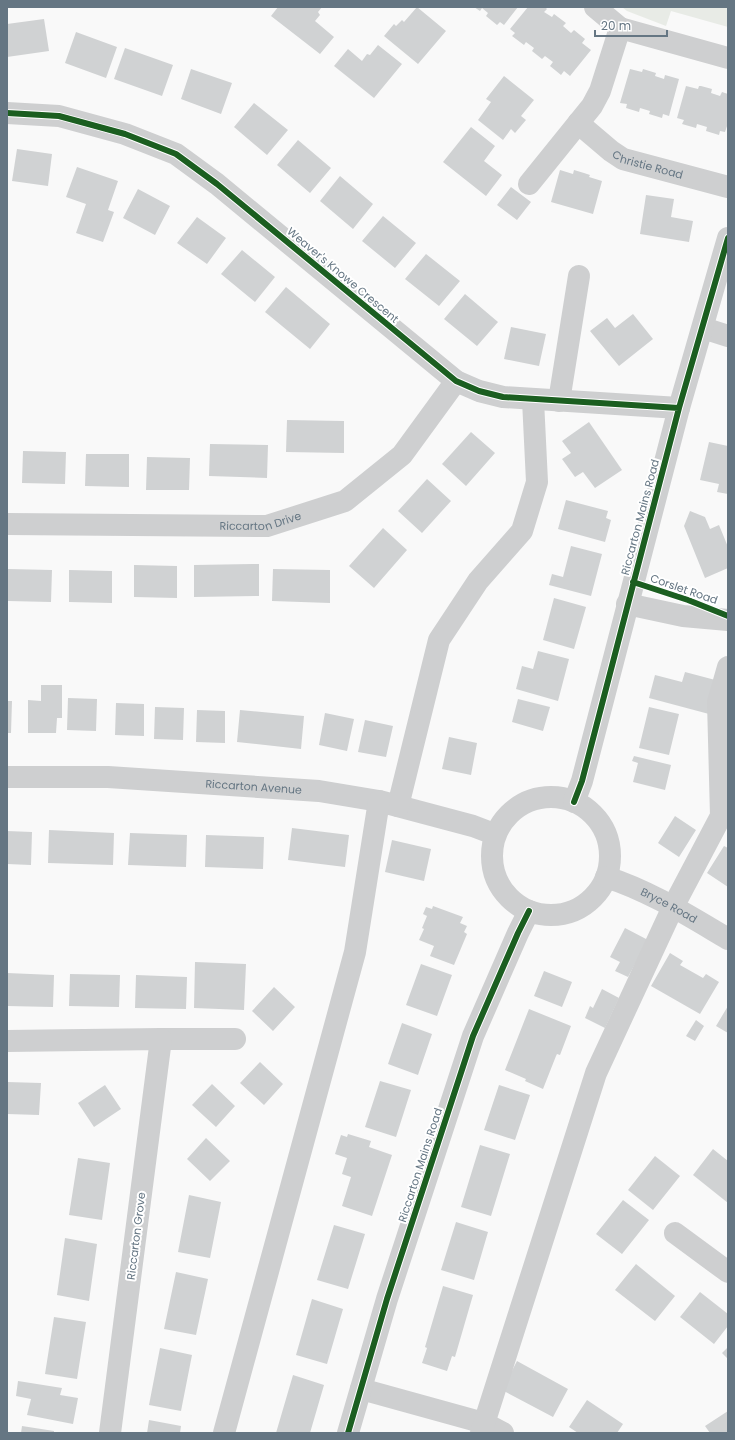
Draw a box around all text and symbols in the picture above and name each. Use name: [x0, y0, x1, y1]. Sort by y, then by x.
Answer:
scale bar: [595, 12, 667, 38]
text: 20 m: [601, 17, 631, 34]
street label: Christie Road: [609, 146, 685, 183]
street label: Weaver's Knowe Crescent: [284, 223, 402, 327]
street label: Riccarton Mains Road: [617, 457, 663, 577]
street label: Riccarton Drive: [219, 507, 303, 534]
street label: Corslet Road: [648, 570, 720, 608]
street label: Riccarton Avenue: [205, 775, 303, 798]
street label: Bryce Road: [638, 884, 700, 927]
street label: Riccarton Mains Road: [394, 1106, 446, 1224]
street label: Riccarton Grove: [123, 1191, 149, 1281]

